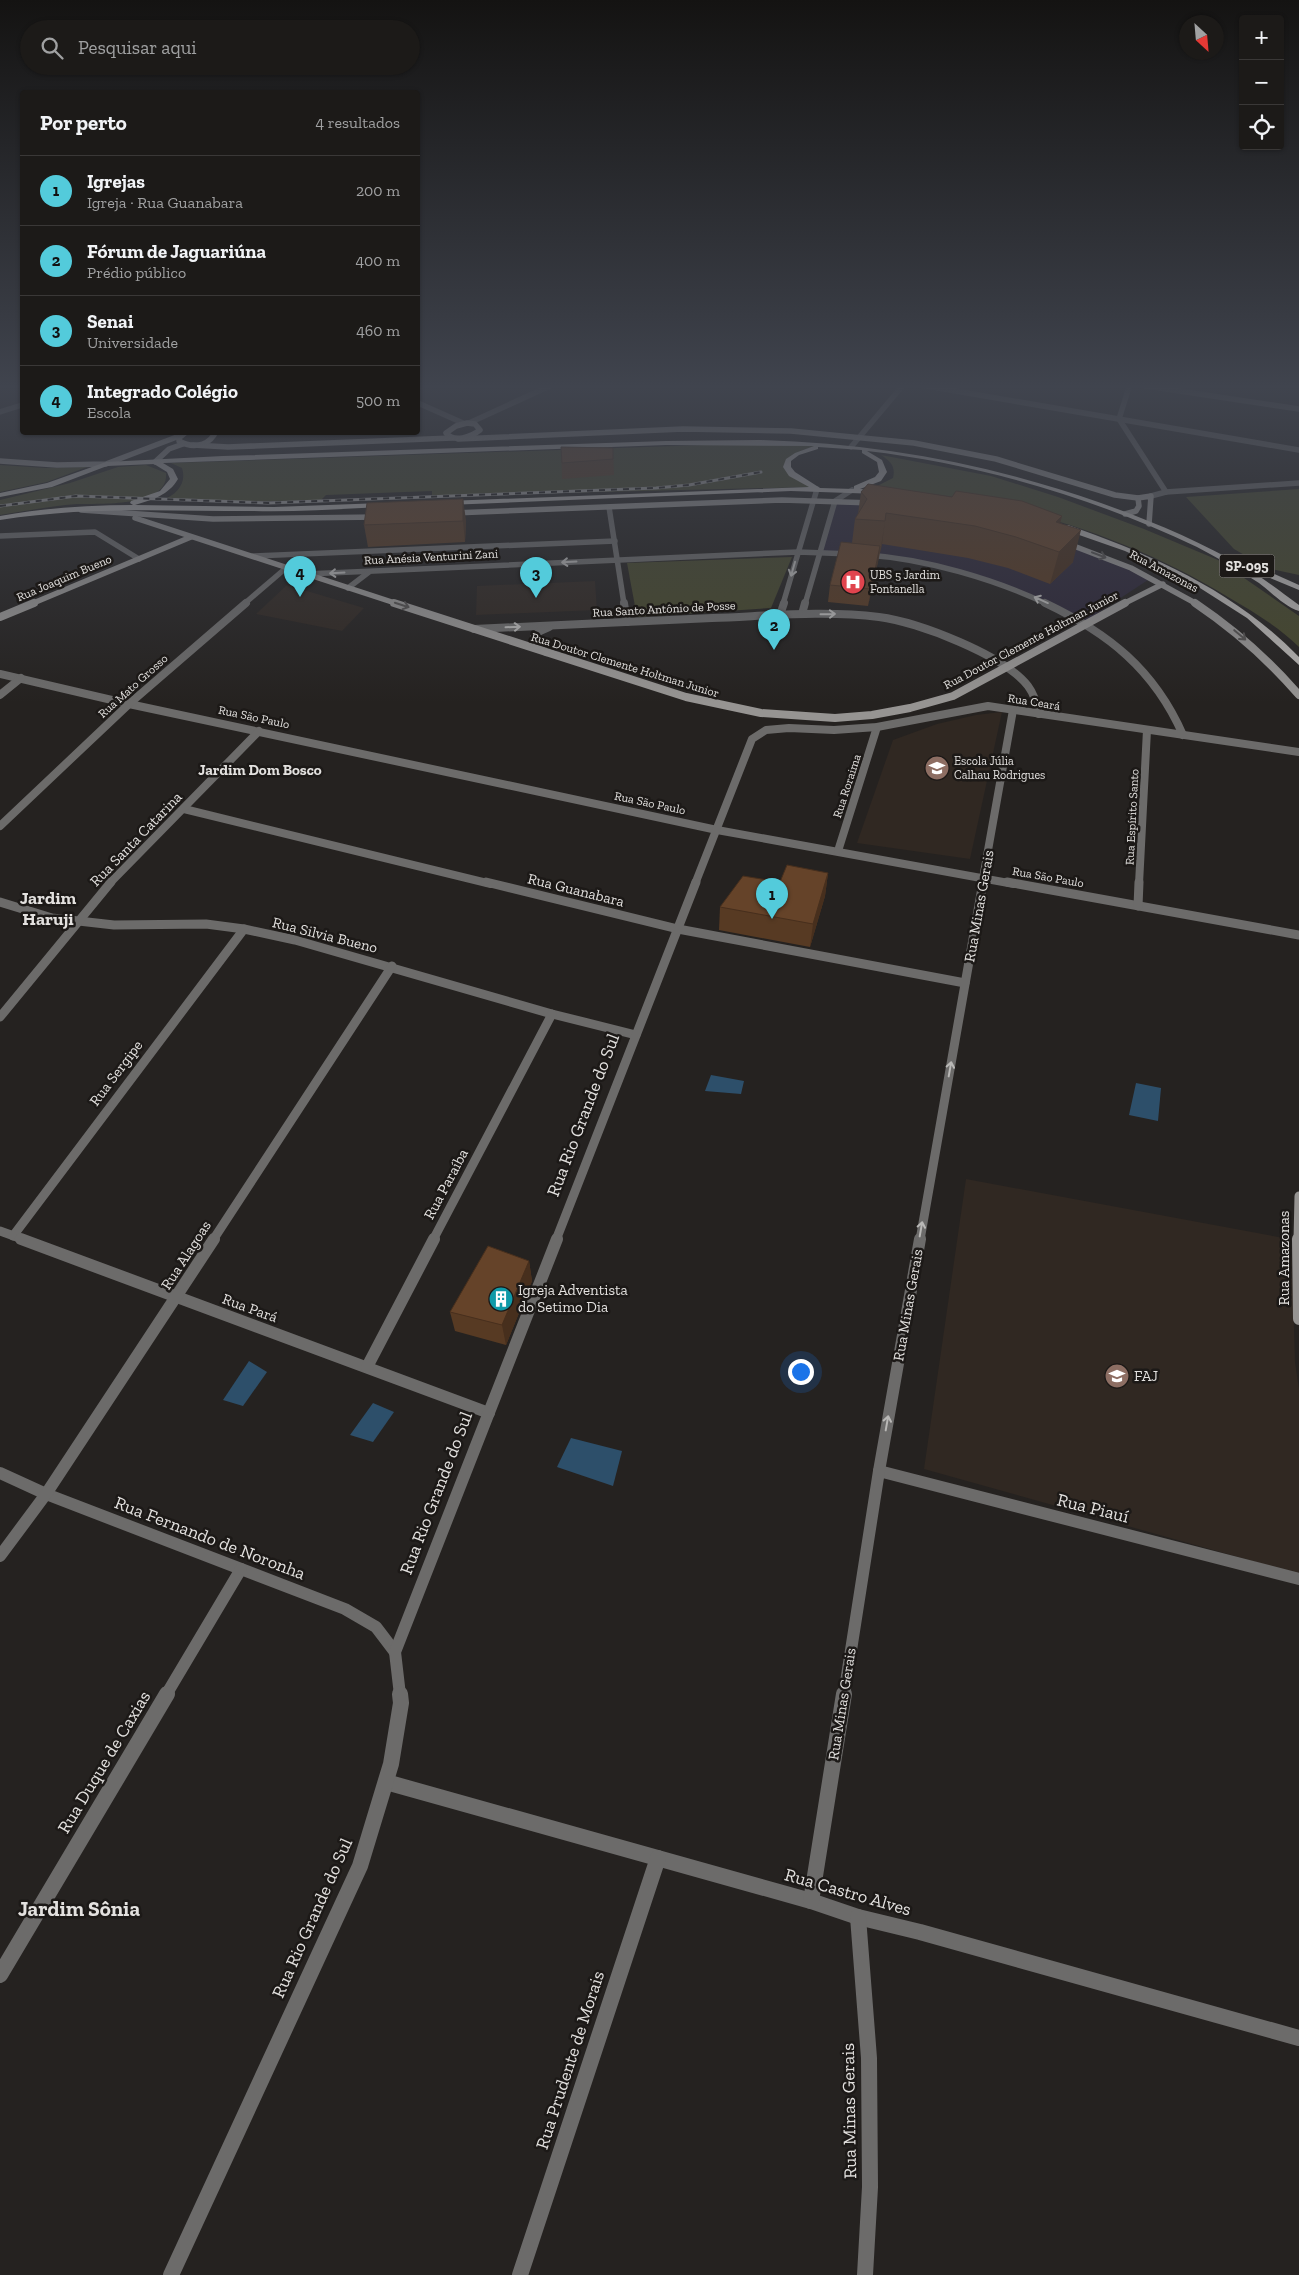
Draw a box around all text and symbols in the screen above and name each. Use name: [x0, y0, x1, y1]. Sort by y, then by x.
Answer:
north arrow: [1179, 15, 1224, 60]
map controls: [1239, 15, 1284, 150]
button: +: [1239, 15, 1284, 60]
search box: [20, 20, 420, 75]
icon: search: [38, 34, 66, 62]
text: Pesquisar aqui: [78, 36, 197, 59]
button: −: [1239, 60, 1284, 105]
button: locate: [1239, 105, 1284, 150]
text: Por perto: [40, 110, 127, 135]
text: 4 resultados: [316, 113, 400, 132]
text: Igrejas: [87, 170, 145, 193]
text: 1: [53, 181, 59, 200]
text: 200 m: [356, 181, 400, 200]
text: Igreja · Rua Guanabara: [87, 193, 243, 212]
text: Fórum de Jaguariúna: [87, 240, 266, 263]
text: 2: [52, 251, 60, 270]
text: 400 m: [356, 251, 400, 270]
text: Prédio público: [87, 263, 186, 282]
text: Senai: [87, 310, 133, 333]
text: 3: [52, 321, 60, 340]
text: 460 m: [356, 321, 400, 340]
text: Universidade: [87, 333, 178, 352]
text: Integrado Colégio: [87, 380, 238, 403]
text: 4: [51, 391, 61, 410]
text: 500 m: [356, 391, 400, 410]
text: Escola: [87, 403, 131, 422]
street label: Rua Anésia Venturini Zani: [364, 546, 499, 568]
street label: Rua Amazonas: [1127, 547, 1201, 595]
one-way arrow: [1090, 551, 1106, 560]
street label: Rua Joaquim Bueno: [14, 552, 114, 604]
road number: SP-095: [1220, 554, 1274, 578]
pin: 4: [284, 556, 316, 597]
pin: 3: [520, 557, 552, 598]
one-way arrow: [562, 558, 578, 567]
one-way arrow: [788, 561, 798, 577]
one-way arrow: [329, 568, 345, 577]
place label: UBS 5 Jardim Fontanella: [870, 568, 941, 596]
hospital icon: UBS 5 Jardim Fontanella: [840, 569, 866, 595]
street label: Rua Doutor Clemente Holtman Junior: [941, 588, 1121, 692]
one-way arrow: [1034, 595, 1049, 605]
street label: Rua Santo Antônio de Posse: [592, 598, 736, 620]
one-way arrow: [394, 601, 410, 611]
pin: 2: [758, 609, 790, 650]
one-way arrow: [820, 609, 836, 619]
one-way arrow: [505, 623, 521, 632]
one-way arrow: [1233, 629, 1246, 640]
street label: Rua Doutor Clemente Holtman Junior: [529, 630, 721, 700]
street label: Rua Mato Grosso: [95, 651, 171, 721]
street label: Rua Ceará: [1007, 691, 1061, 713]
street label: Rua São Paulo: [217, 703, 291, 731]
street label: Rua Roraima: [830, 752, 864, 820]
place label: Escola Júlia Calhau Rodrigues: [954, 754, 1045, 782]
school or university icon: Escola Júlia Calhau Rodrigues: [924, 755, 950, 781]
district label: Jardim Dom Bosco: [198, 761, 322, 779]
street label: Rua Espírito Santo: [1122, 769, 1142, 865]
street label: Rua Santa Catarina: [86, 788, 186, 890]
street label: Rua São Paulo: [613, 789, 687, 817]
street label: Rua Minas Gerais: [960, 849, 998, 963]
street label: Rua São Paulo: [1011, 864, 1085, 890]
street label: Rua Guanabara: [526, 869, 626, 911]
pin: 1: [756, 878, 788, 919]
district label: Jardim Haruji: [20, 887, 77, 930]
street label: Rua Silvia Bueno: [271, 913, 380, 957]
street label: Rua Rio Grande do Sul: [542, 1030, 624, 1199]
street label: Rua Sergipe: [86, 1037, 146, 1109]
one-way arrow: [945, 1061, 955, 1077]
street label: Rua Paraíba: [420, 1146, 472, 1222]
street label: Rua Amazonas: [1275, 1211, 1293, 1305]
street label: Rua Alagoas: [157, 1217, 215, 1293]
one-way arrow: [917, 1221, 927, 1237]
street label: Rua Minas Gerais: [889, 1248, 927, 1362]
place label: Igreja Adventista do Setimo Dia: [518, 1281, 628, 1316]
building icon: Igreja Adventista do Setimo Dia: [488, 1286, 514, 1312]
street label: Rua Pará: [220, 1290, 280, 1326]
your location: [788, 1359, 814, 1385]
school or university icon: FAJ: [1104, 1363, 1130, 1389]
place label: FAJ: [1134, 1367, 1158, 1385]
street label: Rua Rio Grande do Sul: [395, 1408, 477, 1577]
one-way arrow: [883, 1416, 893, 1432]
street label: Rua Piauí: [1055, 1488, 1131, 1528]
street label: Rua Fernando de Noronha: [111, 1491, 309, 1585]
street label: Rua Minas Gerais: [824, 1647, 860, 1761]
street label: Rua Duque de Caxias: [53, 1687, 155, 1837]
street label: Rua Rio Grande do Sul: [267, 1835, 357, 2001]
street label: Rua Castro Alves: [782, 1863, 914, 1921]
district label: Jardim Sônia: [18, 1896, 140, 1921]
street label: Rua Prudente de Morais: [531, 1968, 609, 2152]
street label: Rua Minas Gerais: [837, 2043, 861, 2179]

